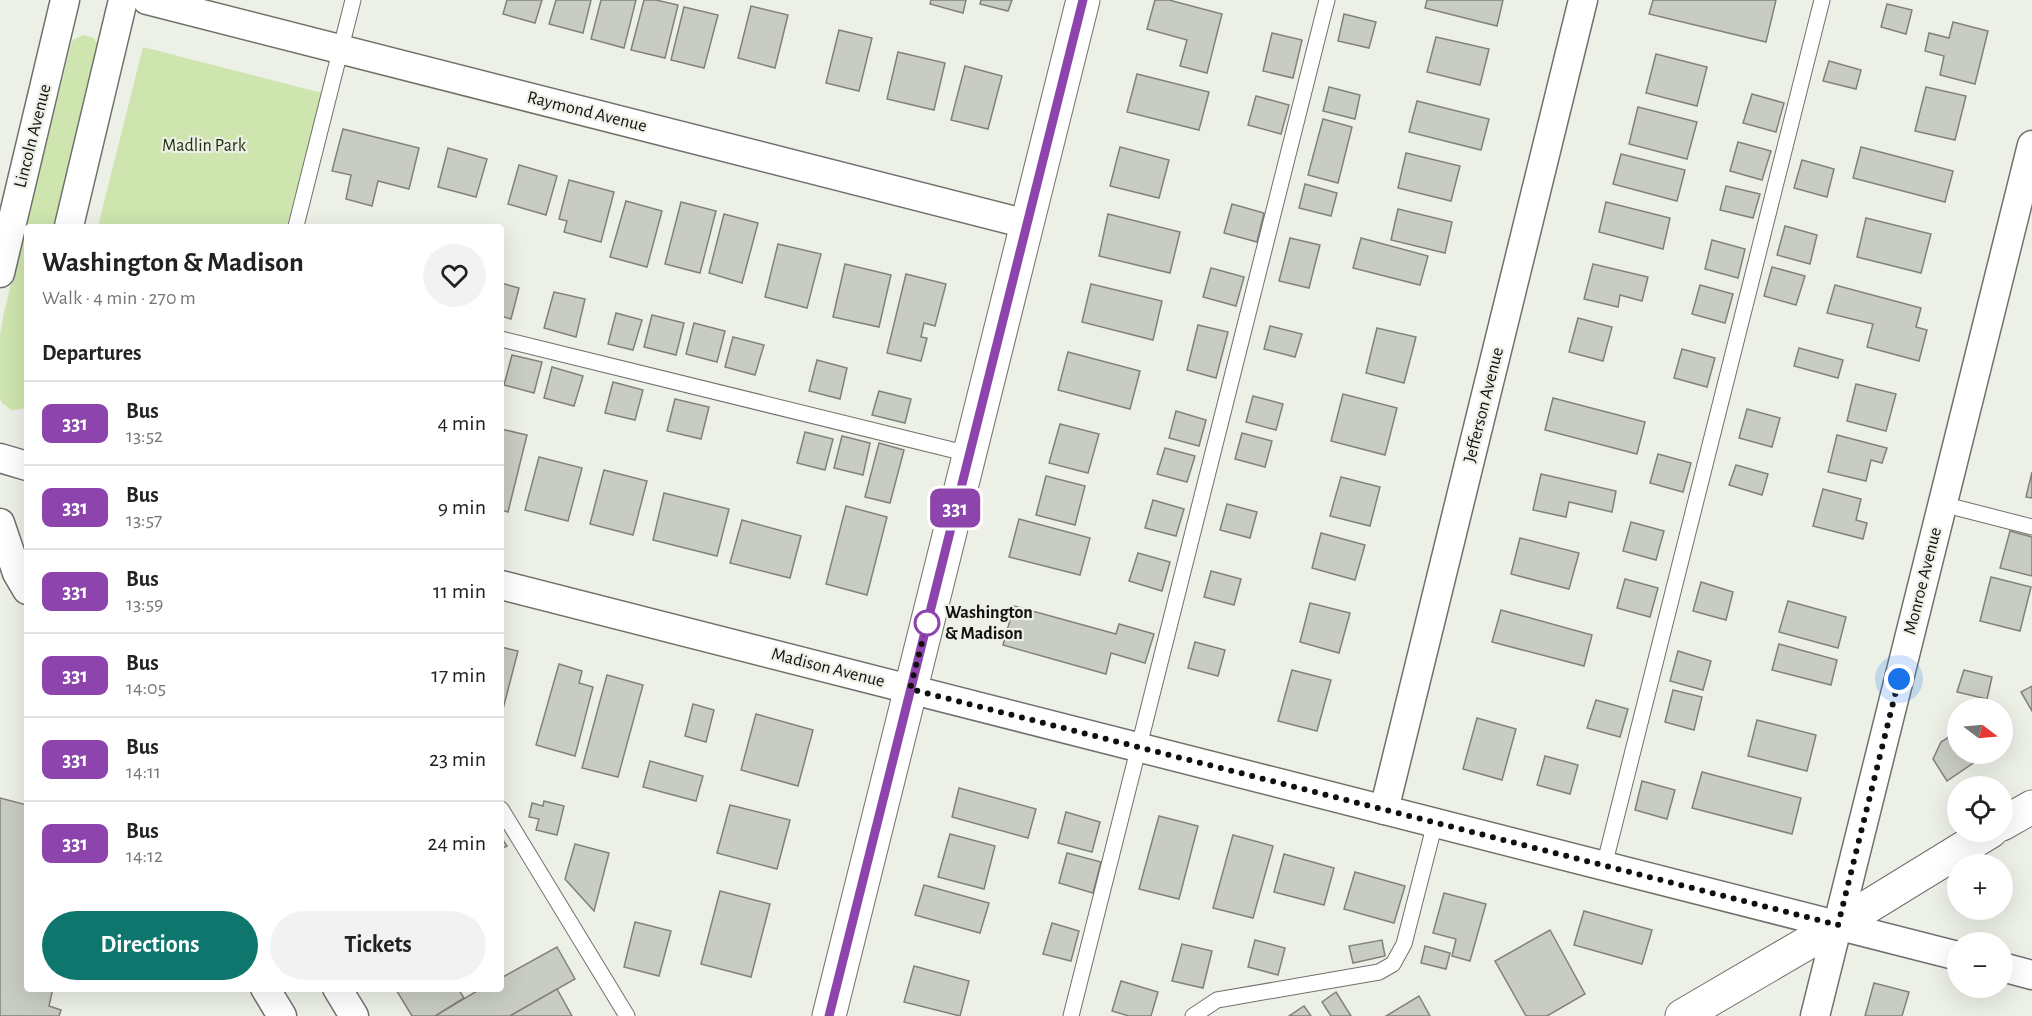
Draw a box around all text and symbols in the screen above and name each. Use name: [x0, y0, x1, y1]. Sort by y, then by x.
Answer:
street label: Lincoln Avenue: [11, 82, 55, 190]
street label: Raymond Avenue: [525, 88, 649, 136]
park label: Madlin Park: [162, 137, 247, 155]
button: heart: [423, 244, 486, 307]
text: Washington & Madison: [42, 249, 304, 277]
text: Walk · 4 min · 270 m: [42, 288, 196, 308]
text: Departures: [42, 342, 142, 364]
street label: Jefferson Avenue: [1461, 345, 1507, 465]
text: Bus: [126, 400, 159, 422]
text: 4 min: [438, 412, 486, 434]
text: 331: [62, 413, 88, 434]
text: 13:52: [126, 426, 163, 446]
text: Bus: [126, 484, 159, 506]
line badge: 331: [920, 488, 990, 528]
text: 9 min: [438, 496, 486, 518]
text: 331: [62, 497, 88, 518]
text: 331: [942, 498, 968, 519]
text: 13:57: [126, 510, 162, 530]
street label: Monroe Avenue: [1901, 525, 1945, 637]
text: Bus: [126, 568, 159, 590]
text: 11 min: [433, 580, 486, 602]
text: 331: [62, 581, 88, 602]
text: 13:59: [126, 594, 163, 614]
place label: Washington & Madison: [945, 604, 1033, 643]
marker: Washington & Madison: [914, 610, 940, 636]
street label: Madison Avenue: [770, 645, 886, 691]
text: Bus: [126, 652, 159, 674]
text: 17 min: [431, 664, 486, 686]
your location: [1884, 664, 1914, 694]
text: 331: [62, 665, 88, 686]
text: 14:05: [126, 678, 166, 698]
north arrow: [1947, 698, 2013, 764]
map controls: [1947, 698, 2013, 998]
text: Bus: [126, 736, 159, 758]
text: 23 min: [429, 748, 486, 770]
text: 331: [62, 749, 88, 770]
text: 14:11: [126, 762, 161, 782]
button: locate: [1947, 776, 2013, 842]
text: Bus: [126, 820, 159, 842]
text: 24 min: [428, 832, 486, 854]
text: 331: [62, 833, 88, 854]
text: 14:12: [126, 846, 163, 866]
button: +: [1947, 854, 2013, 920]
button: Directions: [42, 911, 258, 980]
button: Tickets: [270, 911, 486, 980]
button: −: [1947, 932, 2013, 998]

